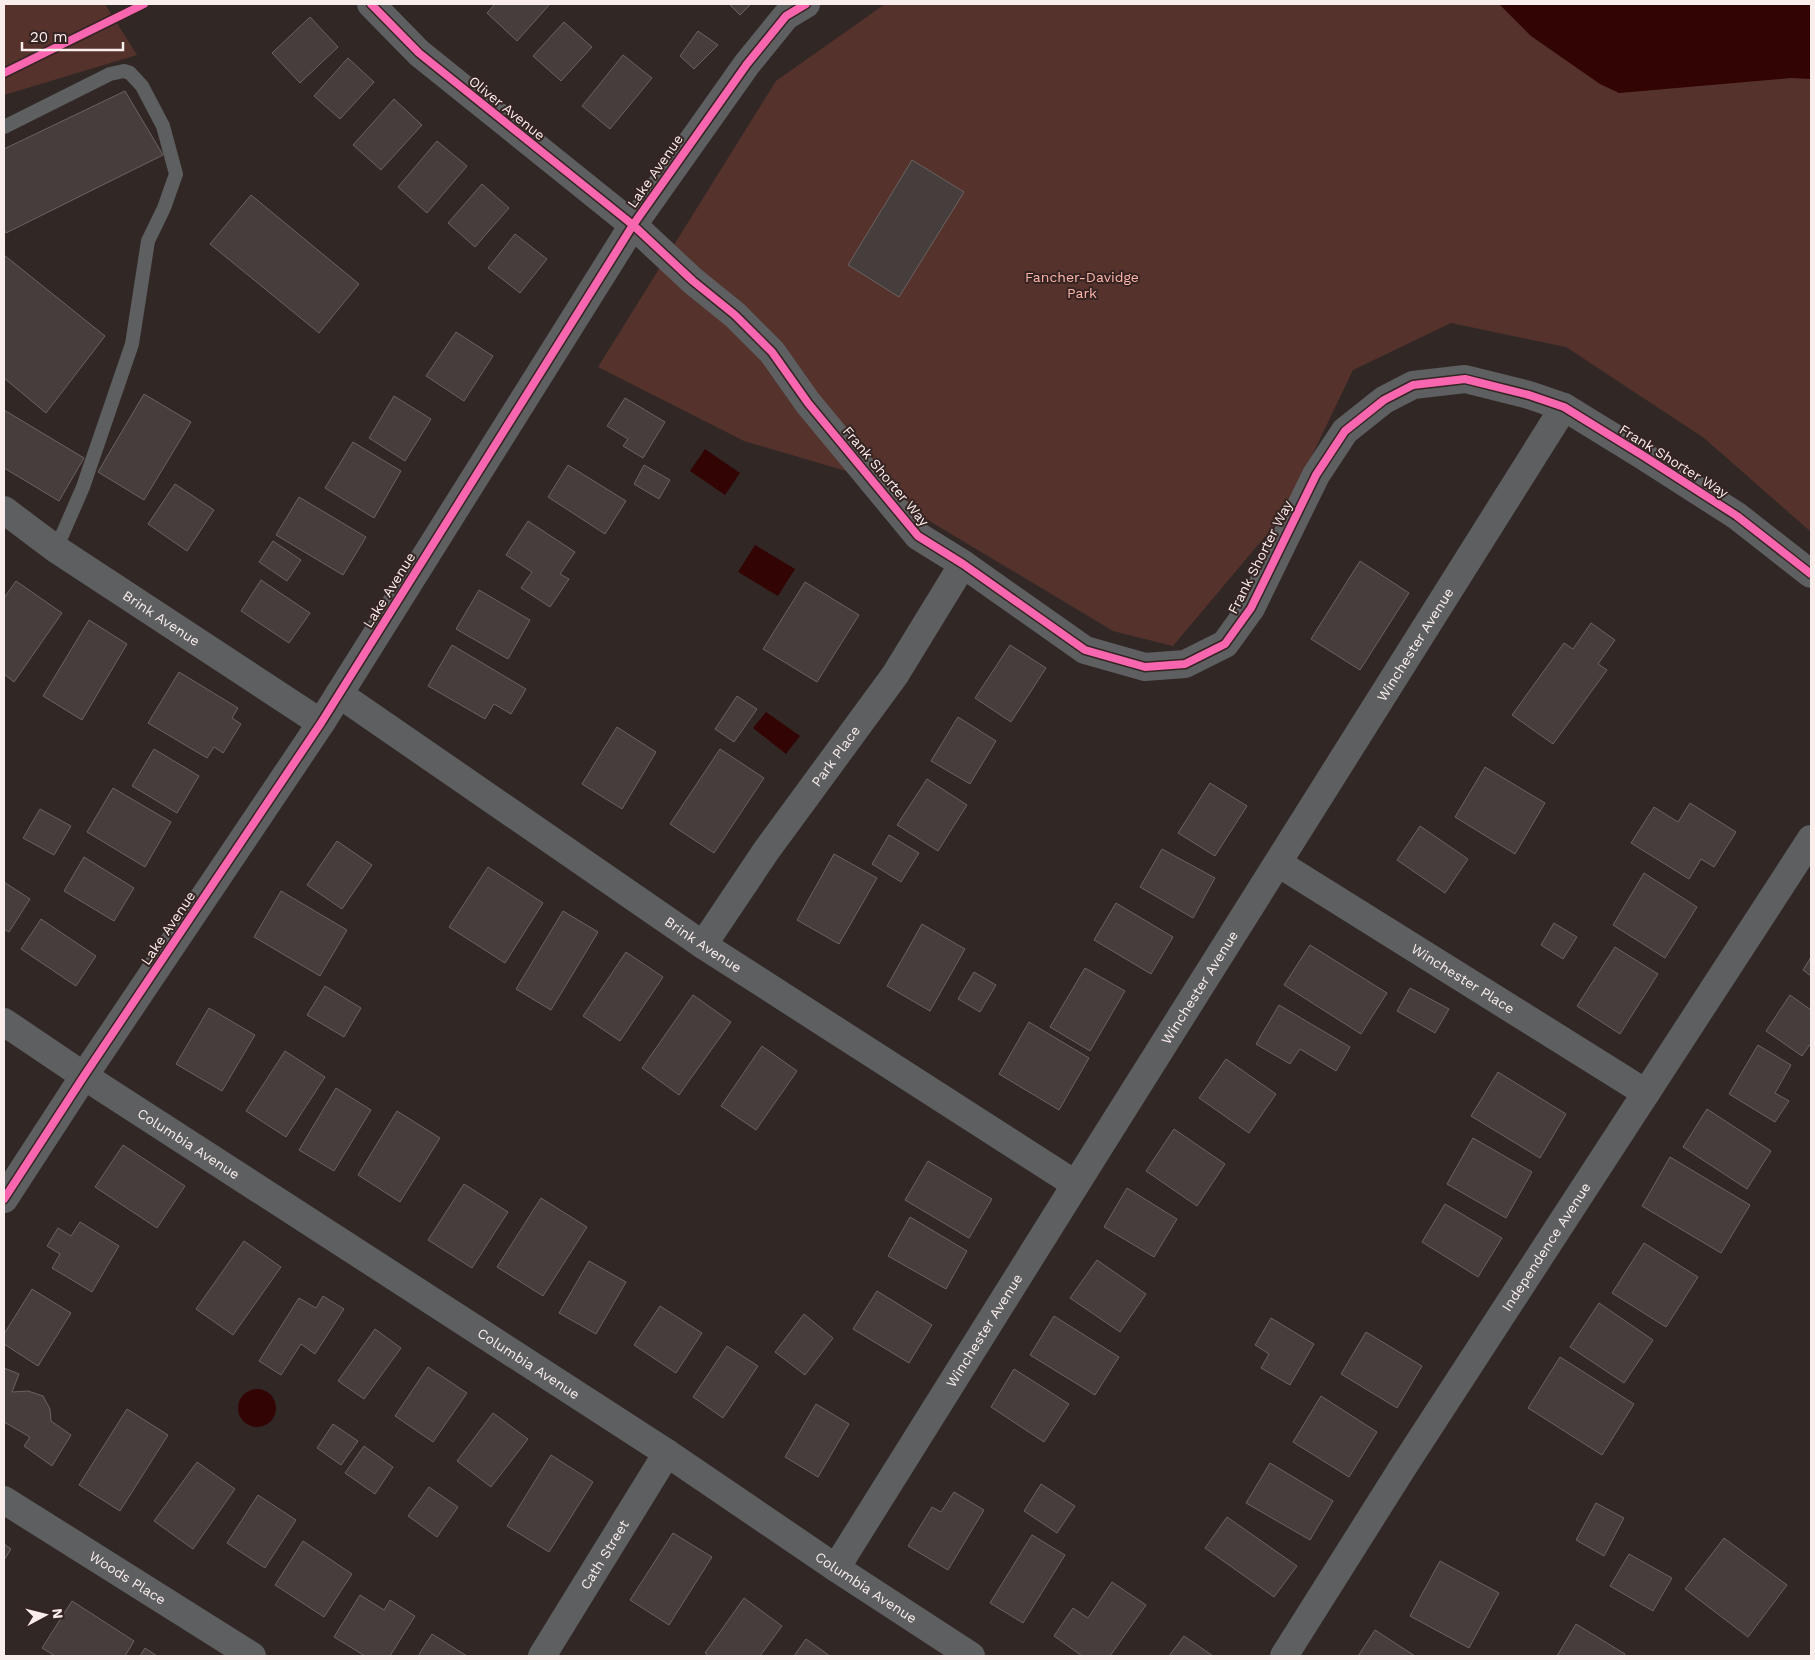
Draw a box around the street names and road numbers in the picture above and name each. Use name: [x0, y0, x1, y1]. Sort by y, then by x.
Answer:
street label: Oliver Avenue: [466, 73, 548, 143]
street label: Lake Avenue: [624, 131, 686, 211]
street label: Frank Shorter Way: [1617, 421, 1732, 501]
street label: Frank Shorter Way: [840, 423, 933, 530]
street label: Frank Shorter Way: [1224, 497, 1296, 616]
street label: Lake Avenue: [359, 549, 419, 631]
street label: Winchester Avenue: [1374, 585, 1457, 704]
street label: Brink Avenue: [120, 587, 203, 649]
street label: Park Place: [808, 722, 863, 789]
street label: Lake Avenue: [137, 888, 199, 968]
street label: Brink Avenue: [662, 913, 744, 976]
street label: Winchester Avenue: [1158, 928, 1241, 1047]
street label: Winchester Place: [1408, 940, 1517, 1017]
street label: Columbia Avenue: [135, 1105, 242, 1182]
street label: Independence Avenue: [1498, 1179, 1594, 1314]
street label: Winchester Avenue: [943, 1271, 1026, 1390]
street label: Columbia Avenue: [475, 1325, 583, 1402]
street label: Cath Street: [577, 1517, 632, 1592]
street label: Woods Place: [86, 1548, 169, 1608]
street label: Columbia Avenue: [812, 1548, 920, 1627]

